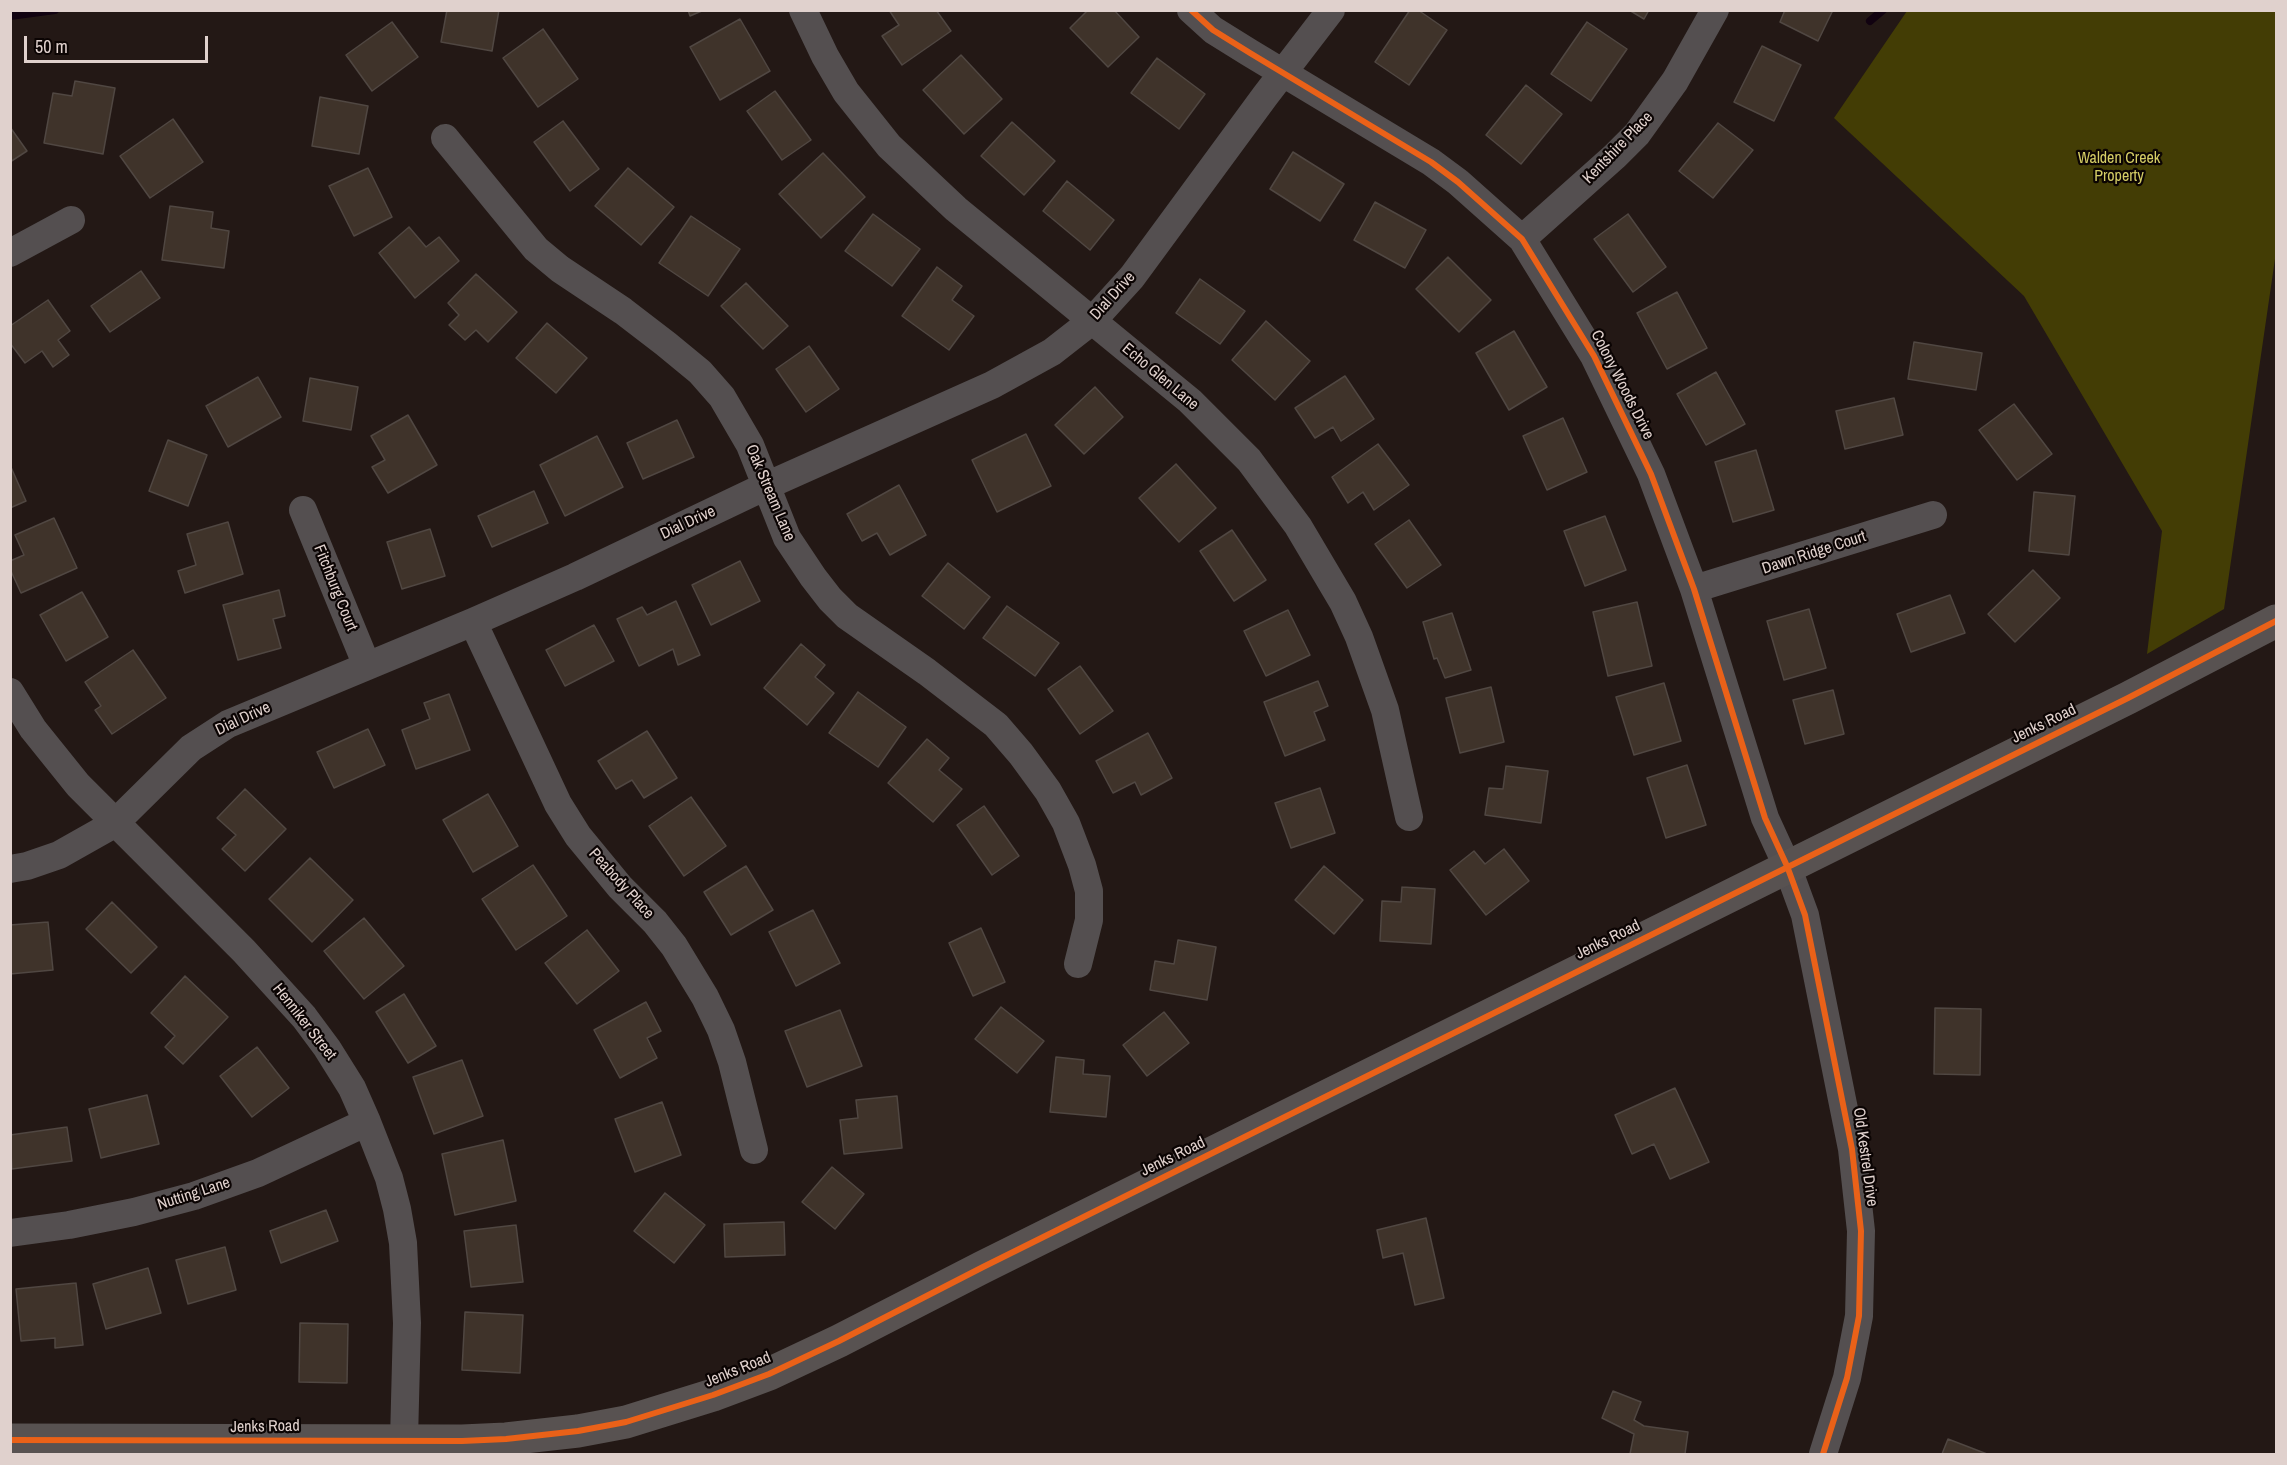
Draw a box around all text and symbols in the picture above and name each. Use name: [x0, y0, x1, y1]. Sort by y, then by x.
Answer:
scale bar: [27, 24, 212, 62]
text: 50 m: [35, 34, 68, 59]
street label: Kentshire Place: [1579, 108, 1657, 188]
park label: Walden Creek Property: [2078, 149, 2160, 187]
street label: Dial Drive: [1086, 268, 1140, 324]
street label: Colony Woods Drive: [1586, 327, 1658, 443]
street label: Echo Glen Lane: [1118, 339, 1202, 415]
street label: Oak Stream Lane: [741, 442, 799, 544]
street label: Dial Drive: [658, 502, 718, 544]
street label: Dawn Ridge Court: [1760, 527, 1868, 579]
street label: Fitchburg Court: [309, 542, 361, 634]
street label: Dial Drive: [213, 698, 273, 740]
street label: Jenks Road: [2009, 700, 2079, 748]
street label: Peabody Place: [584, 845, 658, 923]
street label: Jenks Road: [1573, 916, 1643, 964]
street label: Henniker Street: [268, 980, 340, 1064]
street label: Old Kestrel Drive: [1849, 1106, 1881, 1208]
street label: Jenks Road: [1138, 1133, 1208, 1181]
street label: Nutting Lane: [155, 1173, 233, 1215]
street label: Jenks Road: [702, 1348, 774, 1392]
street label: Jenks Road: [230, 1417, 300, 1437]

